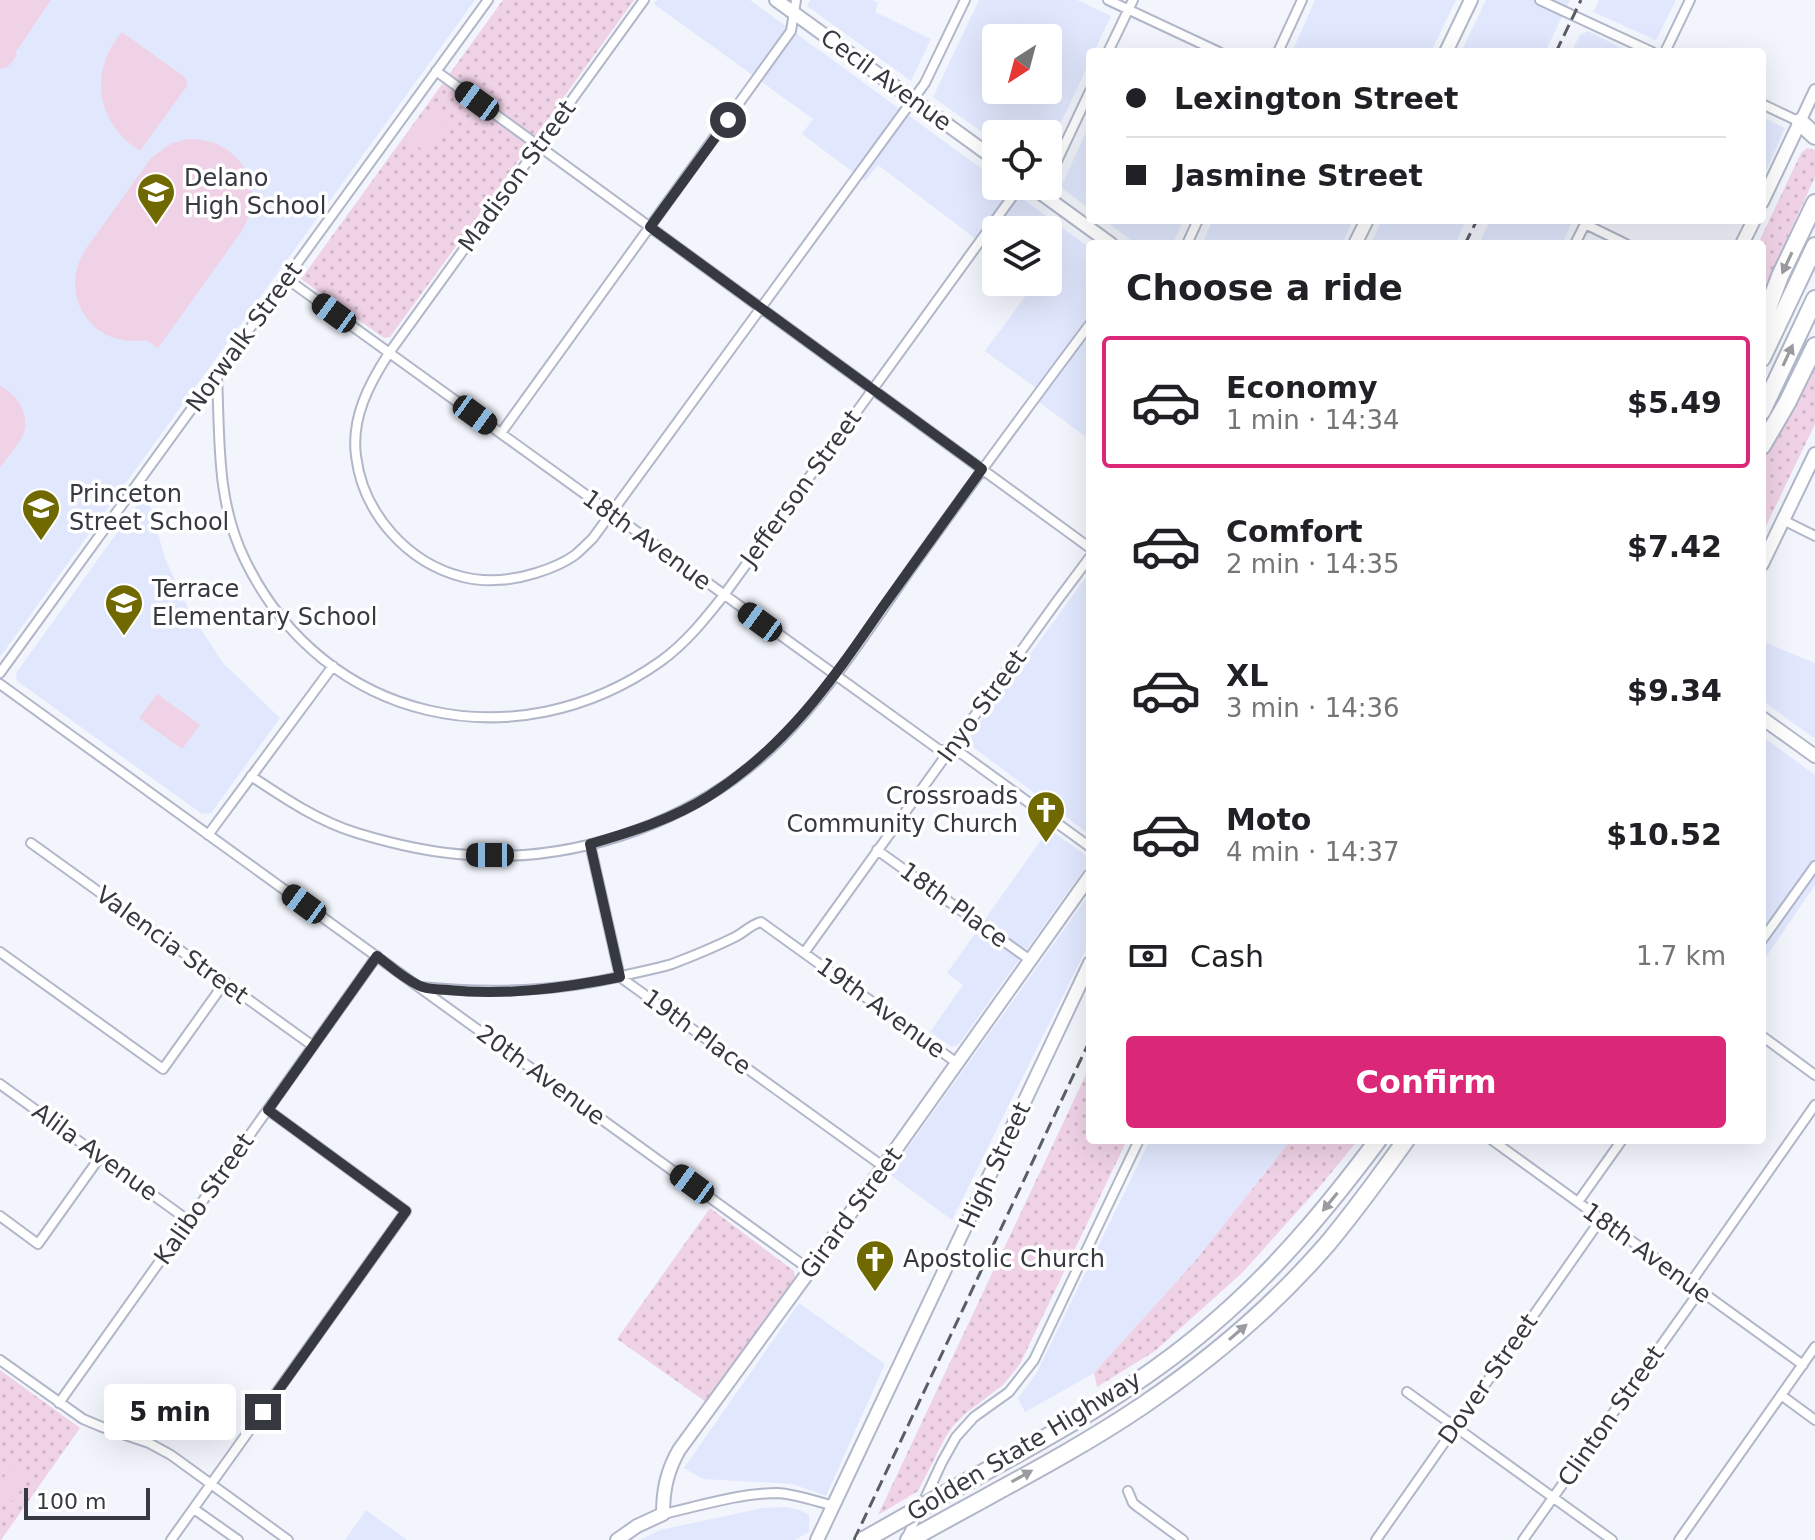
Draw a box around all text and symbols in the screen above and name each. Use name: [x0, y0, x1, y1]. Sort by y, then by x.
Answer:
street label: Cecil Avenue: [815, 23, 957, 137]
north arrow: [982, 24, 1062, 104]
map controls: [982, 24, 1062, 296]
car: [451, 77, 503, 125]
text: Lexington Street: [1174, 81, 1458, 116]
street label: Madison Street: [453, 95, 581, 257]
route start: [710, 102, 746, 138]
button: locate: [982, 120, 1062, 200]
text: Jasmine Street: [1174, 158, 1423, 193]
place label: Delano High School: [184, 164, 326, 220]
school or university icon: Delano High School: [135, 171, 177, 226]
button: layers: [982, 216, 1062, 296]
one-way arrow: [1780, 251, 1794, 275]
street label: Norwalk Street: [180, 257, 308, 417]
text: Choose a ride: [1126, 267, 1403, 308]
car: [308, 289, 360, 337]
one-way arrow: [1782, 343, 1795, 367]
icon: car: [1130, 366, 1202, 438]
text: Economy: [1226, 370, 1378, 405]
text: $5.49: [1627, 385, 1722, 420]
car: [449, 391, 501, 439]
street label: Jefferson Street: [734, 405, 867, 573]
text: 1 min · 14:34: [1226, 405, 1400, 435]
place label: Princeton Street School: [69, 480, 229, 536]
street label: 18th Avenue: [577, 484, 717, 596]
school or university icon: Princeton Street School: [20, 487, 62, 542]
icon: car: [1130, 510, 1202, 582]
text: Comfort: [1226, 514, 1363, 549]
text: $7.42: [1627, 529, 1722, 564]
text: 2 min · 14:35: [1226, 549, 1400, 579]
place label: Terrace Elementary School: [151, 575, 377, 631]
school or university icon: Terrace Elementary School: [103, 582, 145, 637]
car: [734, 598, 786, 646]
street label: Inyo Street: [932, 644, 1032, 768]
icon: car: [1130, 654, 1202, 726]
text: XL: [1226, 658, 1268, 693]
text: $9.34: [1627, 673, 1722, 708]
text: 3 min · 14:36: [1226, 693, 1400, 723]
place label: Crossroads Community Church: [787, 782, 1018, 838]
church icon: Crossroads Community Church: [1025, 789, 1067, 844]
icon: car: [1130, 798, 1202, 870]
text: Moto: [1226, 802, 1311, 837]
text: $10.52: [1606, 817, 1722, 852]
text: 4 min · 14:37: [1226, 837, 1400, 867]
car: [466, 843, 514, 867]
street label: 18th Place: [895, 856, 1013, 954]
street label: Valencia Street: [91, 880, 253, 1010]
car: [278, 880, 330, 928]
icon: cash: [1126, 934, 1170, 978]
text: Cash: [1190, 939, 1264, 974]
text: 1.7 km: [1636, 941, 1726, 971]
street label: 19th Avenue: [811, 952, 951, 1064]
street label: 19th Place: [638, 983, 756, 1081]
street label: 20th Avenue: [471, 1019, 611, 1131]
button: Confirm: [1126, 1036, 1726, 1128]
street label: Alila Avenue: [27, 1097, 163, 1207]
street label: High Street: [954, 1098, 1036, 1232]
street label: Kalibo Street: [148, 1128, 260, 1270]
street label: Girard Street: [794, 1142, 908, 1284]
car: [666, 1160, 718, 1208]
one-way arrow: [1323, 1192, 1339, 1212]
street label: 18th Avenue: [1577, 1197, 1717, 1309]
church icon: Apostolic Church: [854, 1238, 896, 1293]
place label: Apostolic Church: [903, 1245, 1105, 1273]
street label: Dover Street: [1433, 1308, 1543, 1450]
one-way arrow: [1227, 1324, 1247, 1341]
street label: Clinton Street: [1552, 1340, 1670, 1492]
street label: Golden State Highway: [902, 1365, 1146, 1527]
callout: 5 min: [103, 1384, 235, 1440]
route end: [245, 1394, 281, 1430]
text: 5 min: [129, 1397, 211, 1427]
one-way arrow: [1011, 1469, 1034, 1483]
scale bar: [24, 1484, 150, 1520]
text: 100 m: [36, 1489, 106, 1514]

